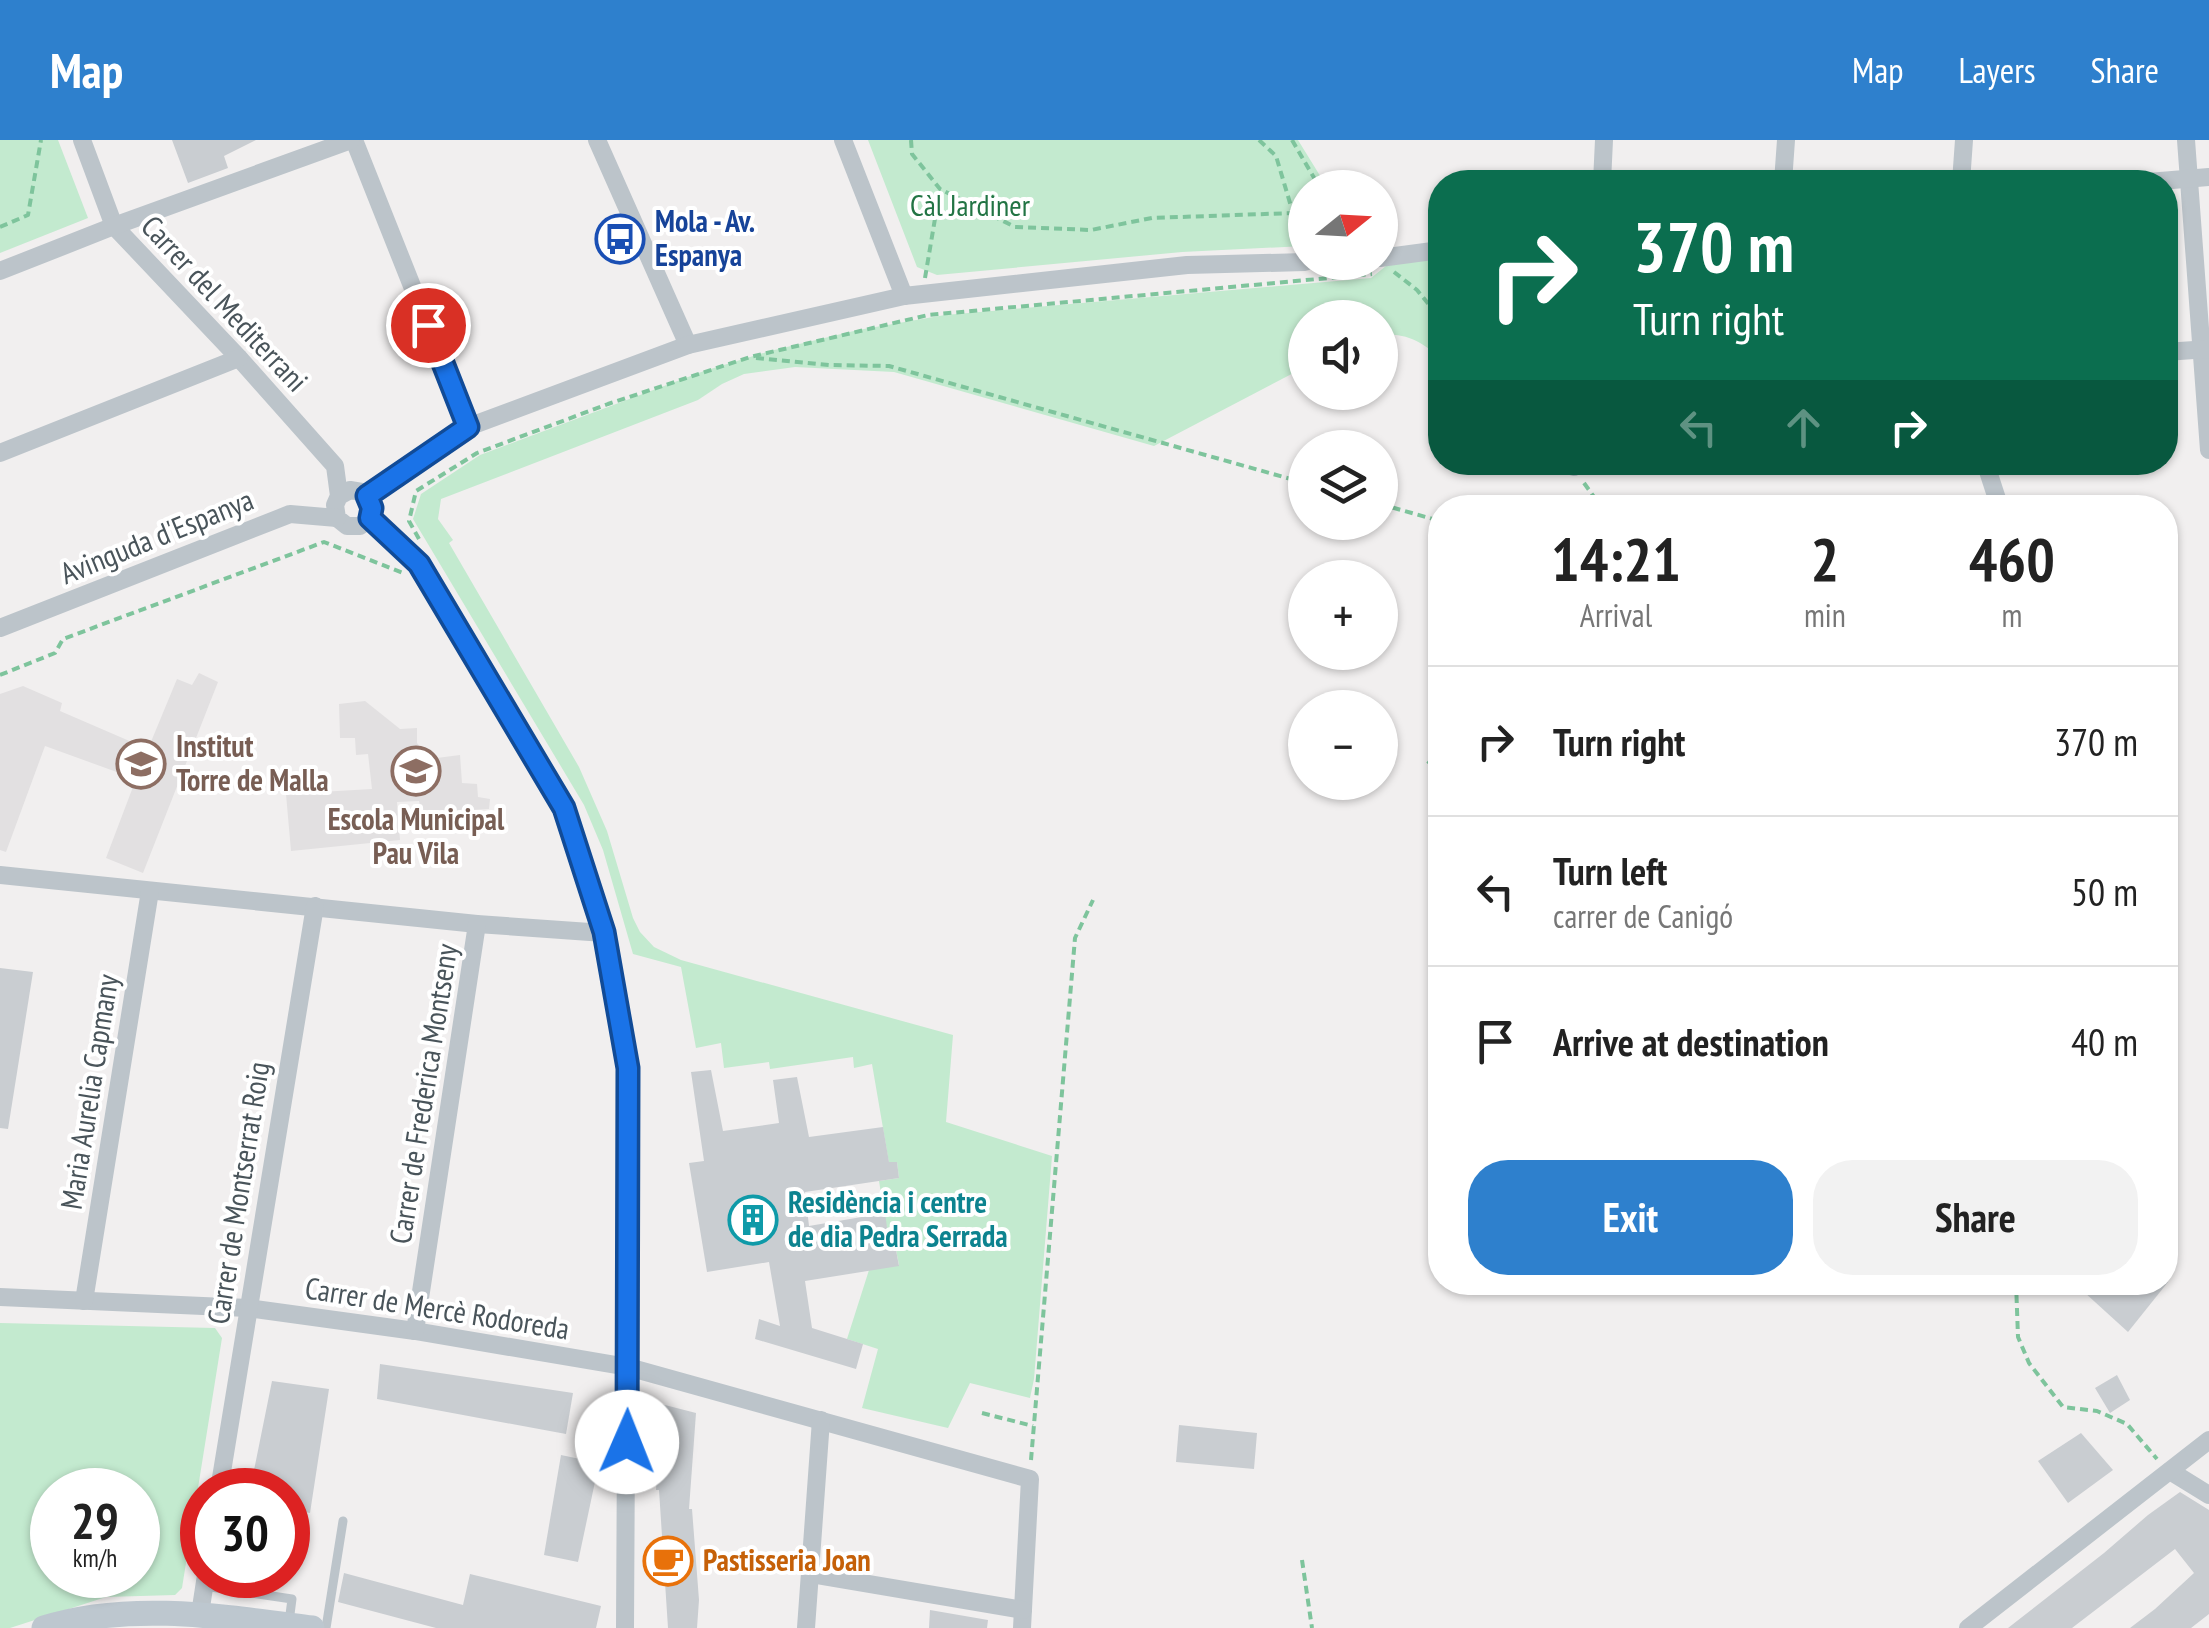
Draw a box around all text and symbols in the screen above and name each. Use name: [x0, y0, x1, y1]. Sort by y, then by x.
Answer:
text: Map: [50, 39, 123, 101]
text: Map: [1852, 47, 1903, 93]
text: Layers: [1958, 47, 2036, 93]
text: Share: [2091, 47, 2159, 93]
north arrow: [1288, 170, 1398, 280]
map controls: [1288, 170, 1398, 800]
park label: Càl Jardiner: [910, 185, 1031, 224]
place label: Mola - Av. Espanya: [655, 201, 755, 274]
text: 370 m: [1633, 201, 1794, 291]
street label: Carrer del Mediterrani: [133, 207, 317, 399]
icon: right: [1468, 210, 1598, 340]
bus stop icon: Mola - Av. Espanya: [594, 213, 646, 265]
pin: [386, 283, 471, 368]
text: Turn right: [1633, 289, 1784, 347]
icon: arrive: [401, 298, 456, 353]
button: sound: [1288, 300, 1398, 410]
icon: left: [1671, 400, 1726, 455]
icon: ahead: [1776, 400, 1831, 455]
icon: right: [1881, 400, 1936, 455]
button: layers: [1288, 430, 1398, 540]
street label: Avinguda d'Espanya: [54, 479, 259, 592]
text: 14:21: [1551, 520, 1681, 598]
text: 2: [1811, 520, 1839, 598]
text: 460: [1969, 520, 2055, 598]
button: +: [1288, 560, 1398, 670]
text: Arrival: [1580, 594, 1652, 636]
text: min: [1804, 594, 1846, 636]
text: m: [2001, 594, 2022, 636]
button: −: [1288, 690, 1398, 800]
icon: right: [1468, 714, 1523, 769]
text: Turn right: [1553, 717, 1685, 766]
text: 370 m: [2054, 717, 2138, 766]
place label: Institut Torre de Malla: [176, 726, 329, 799]
school or university icon: Institut Torre de Malla: [115, 738, 167, 790]
school or university icon: Escola Municipal Pau Vila: [390, 745, 442, 797]
place label: Escola Municipal Pau Vila: [328, 799, 505, 872]
text: Turn left: [1553, 846, 1667, 895]
icon: left: [1468, 864, 1523, 919]
text: 50 m: [2071, 867, 2138, 916]
text: carrer de Canigó: [1553, 895, 1733, 937]
street label: Carrer de Frederica Montseny: [380, 940, 466, 1247]
street label: Maria Aurelia Capmany: [51, 971, 126, 1212]
icon: arrive: [1468, 1014, 1523, 1069]
text: Arrive at destination: [1553, 1017, 1829, 1066]
text: 40 m: [2071, 1017, 2138, 1066]
street label: Carrer de Montserrat Roig: [198, 1059, 278, 1327]
button: Exit: [1468, 1160, 1793, 1275]
button: Share: [1813, 1160, 2138, 1275]
place label: Residència i centre de dia Pedra Serrada: [788, 1182, 1008, 1255]
building icon: Residència i centre de dia Pedra Serrada: [727, 1194, 779, 1246]
street label: Carrer de Mercè Rodoreda: [302, 1267, 572, 1348]
position arrow: [575, 1390, 679, 1494]
speed limit sign: 30: [180, 1468, 310, 1598]
text: 29: [71, 1488, 119, 1553]
cafe icon: Pastisseria Joan: [642, 1535, 694, 1587]
place label: Pastisseria Joan: [703, 1540, 871, 1579]
text: km/h: [73, 1542, 117, 1574]

